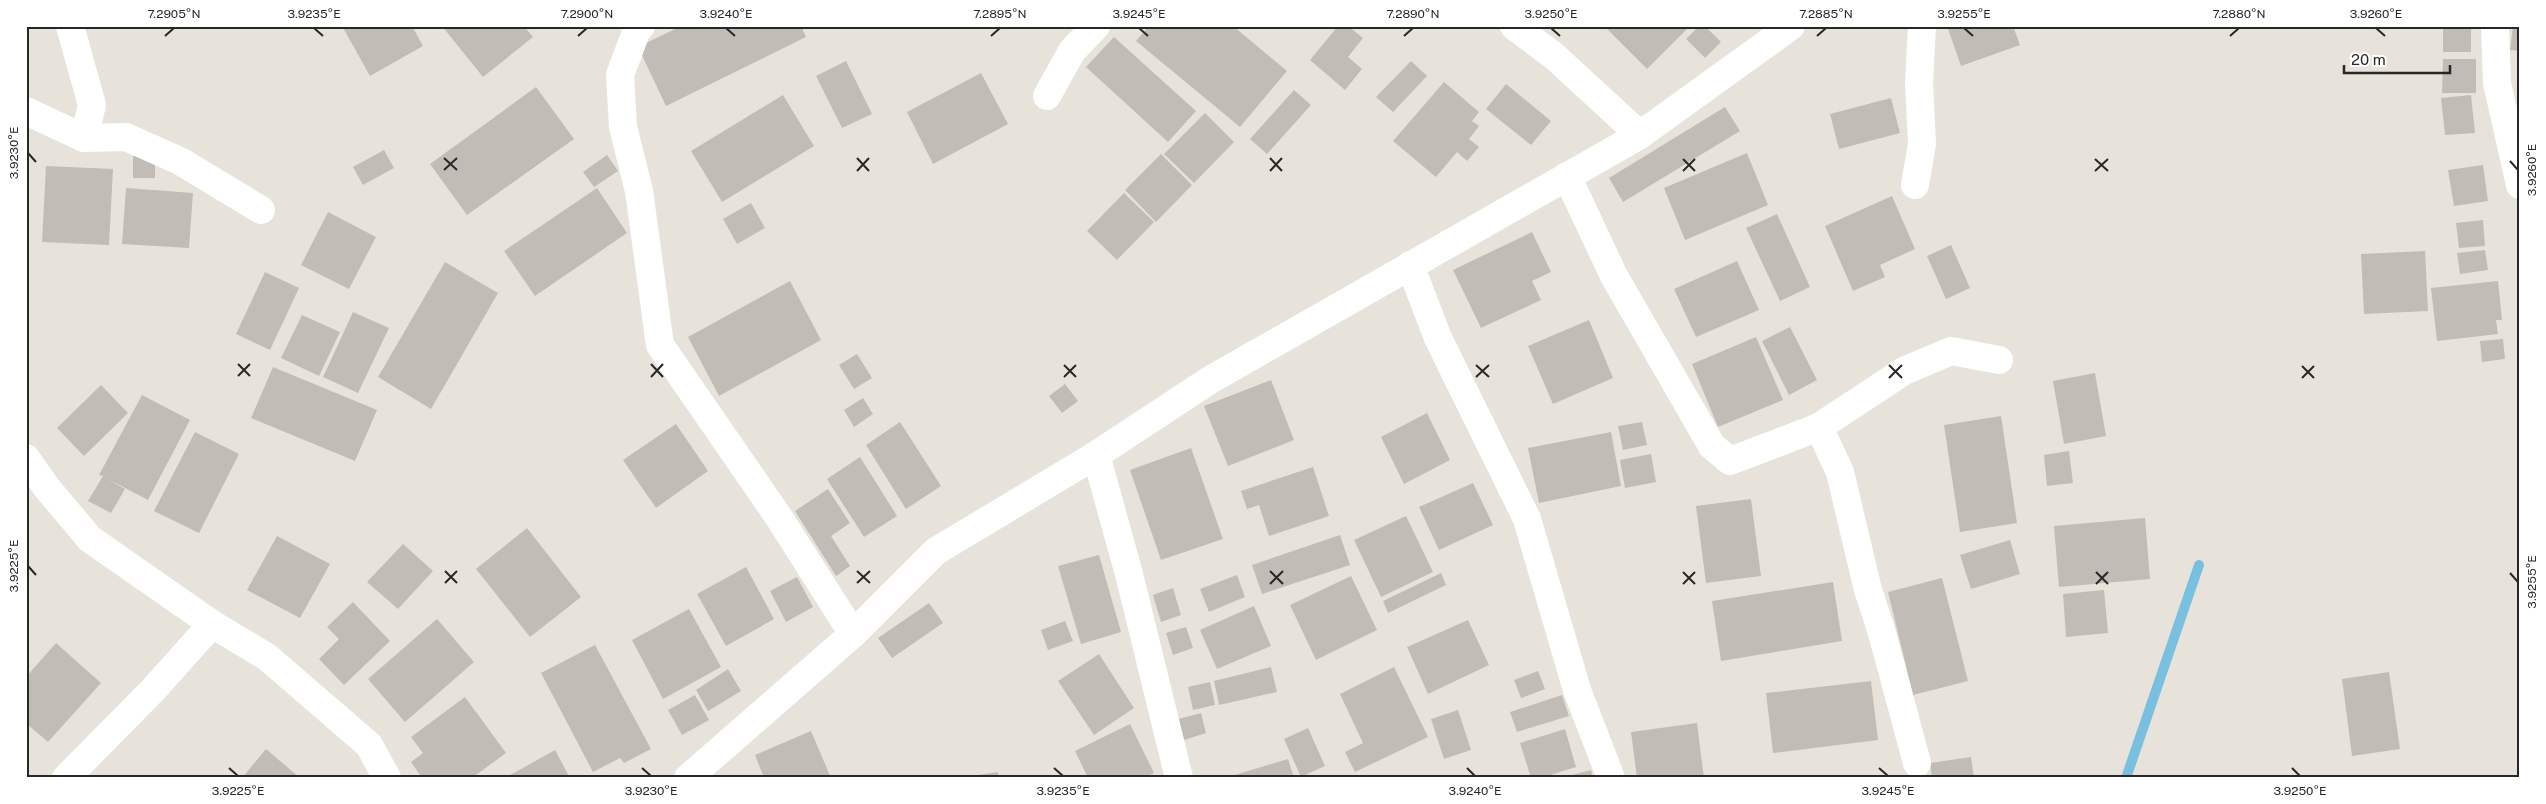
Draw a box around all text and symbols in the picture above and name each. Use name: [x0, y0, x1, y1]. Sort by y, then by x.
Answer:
text: 7.2905°N: [148, 7, 200, 21]
text: 3.9235°E: [287, 7, 341, 21]
text: 7.2900°N: [561, 7, 613, 21]
text: 3.9240°E: [700, 7, 752, 21]
text: 7.2895°N: [973, 7, 1027, 21]
text: 3.9245°E: [1112, 7, 1166, 21]
text: 7.2890°N: [1387, 7, 1439, 21]
text: 3.9250°E: [1525, 7, 1577, 21]
text: 7.2885°N: [1799, 7, 1853, 21]
text: 3.9255°E: [1937, 7, 1991, 21]
text: 7.2880°N: [2212, 7, 2266, 21]
text: 3.9260°E: [2350, 7, 2402, 21]
scale bar: [2344, 42, 2450, 74]
text: 20 m: [2351, 51, 2386, 68]
text: 3.9230°E: [7, 127, 21, 179]
text: 3.9260°E: [2525, 144, 2539, 196]
text: 3.9225°E: [7, 540, 21, 592]
text: 3.9255°E: [2525, 555, 2539, 609]
text: 3.9225°E: [212, 784, 264, 798]
text: 3.9230°E: [625, 784, 677, 798]
text: 3.9235°E: [1036, 784, 1090, 798]
text: 3.9240°E: [1449, 784, 1501, 798]
text: 3.9245°E: [1861, 784, 1915, 798]
text: 3.9250°E: [2274, 784, 2326, 798]

